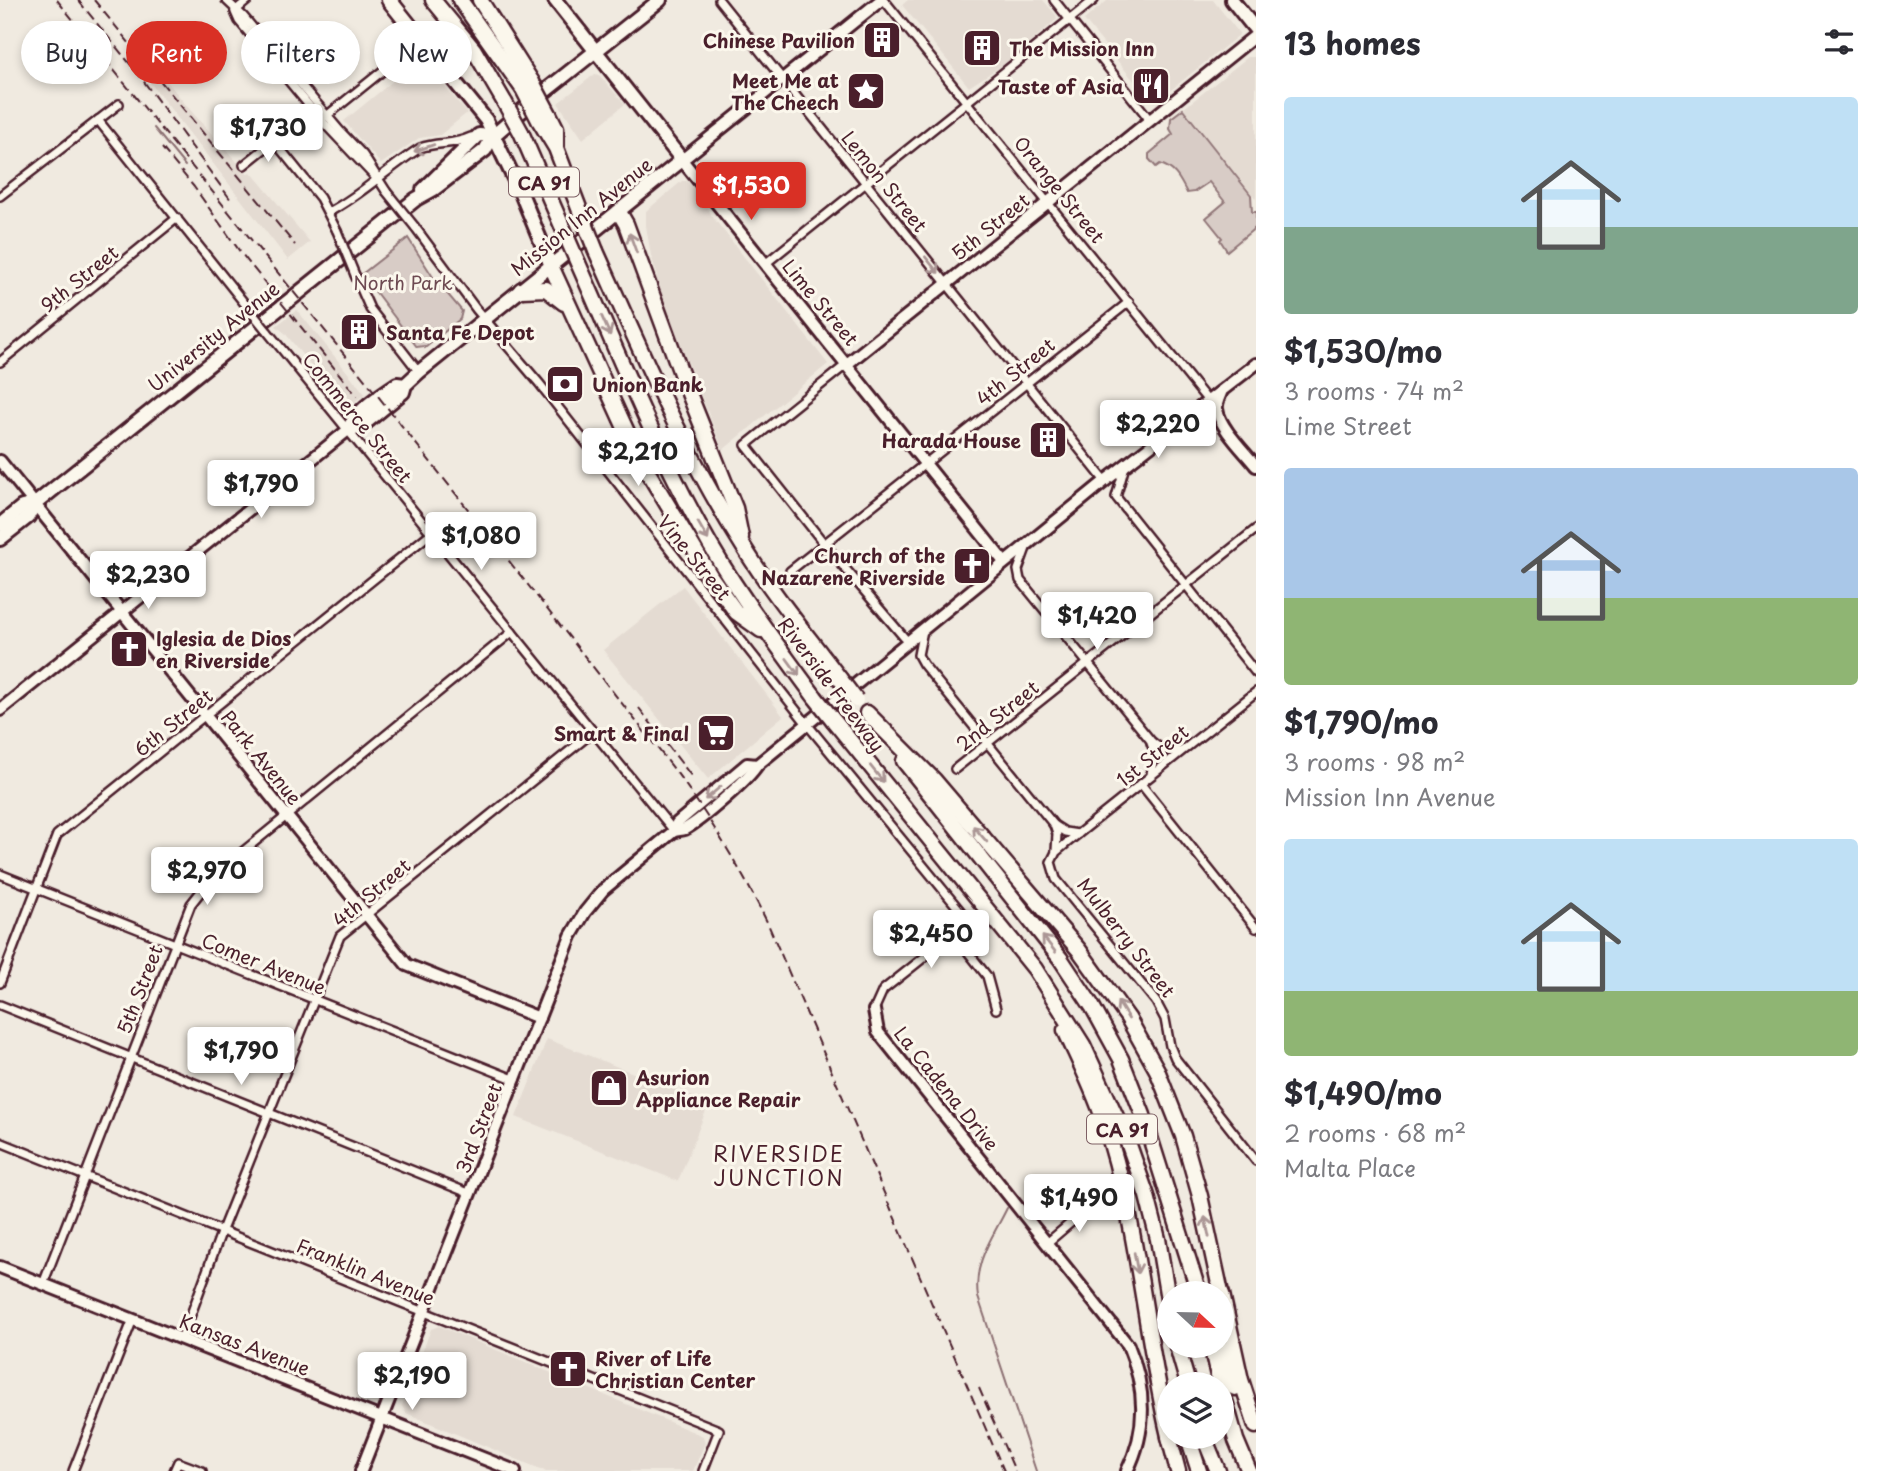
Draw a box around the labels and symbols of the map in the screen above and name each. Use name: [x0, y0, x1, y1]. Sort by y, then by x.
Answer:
building icon: Chinese Pavilion: [861, 19, 903, 61]
place label: Chinese Pavilion: [703, 26, 855, 54]
building icon: The Mission Inn: [961, 27, 1003, 69]
place label: The Mission Inn: [1009, 34, 1155, 62]
restaurant icon: Taste of Asia: [1130, 65, 1172, 107]
place label: Meet Me at The Cheech: [731, 66, 839, 116]
place icon: Meet Me at The Cheech: [845, 70, 887, 112]
place label: Taste of Asia: [998, 72, 1124, 100]
pin: $1,730: [211, 104, 325, 164]
street label: Lemon Street: [835, 124, 935, 238]
street label: Orange Street: [1008, 129, 1112, 249]
one-way arrow: [414, 143, 436, 155]
street label: Mission Inn Avenue: [504, 150, 658, 282]
pin: $1,530: [694, 162, 808, 222]
road number: CA 91: [509, 168, 579, 196]
street label: 5th Street: [945, 186, 1035, 266]
one-way arrow: [626, 233, 638, 255]
street label: 9th Street: [34, 238, 124, 318]
street label: Lime Street: [776, 253, 866, 352]
one-way arrow: [924, 256, 939, 274]
park label: North Park: [353, 268, 453, 296]
street label: University Avenue: [141, 274, 285, 398]
building icon: Santa Fe Depot: [338, 311, 380, 353]
one-way arrow: [600, 315, 613, 336]
place label: Santa Fe Depot: [386, 318, 535, 346]
street label: 4th Street: [970, 330, 1061, 411]
street label: Commerce Street: [297, 346, 420, 488]
bank icon: Union Bank: [544, 363, 586, 405]
place label: Union Bank: [592, 370, 704, 398]
pin: $2,220: [1101, 400, 1215, 460]
building icon: Harada House: [1027, 419, 1069, 461]
place label: Harada House: [882, 426, 1021, 454]
pin: $2,210: [581, 428, 695, 488]
pin: $1,790: [204, 461, 318, 520]
street label: Vine Street: [652, 508, 738, 606]
pin: $1,080: [424, 512, 538, 572]
one-way arrow: [696, 521, 710, 541]
place label: Church of the Nazarene Riverside: [761, 541, 945, 591]
church icon: Church of the Nazarene Riverside: [951, 545, 993, 587]
pin: $2,230: [91, 552, 205, 611]
pin: $1,420: [1040, 592, 1154, 652]
street label: Riverside Freeway: [772, 611, 892, 757]
place label: Iglesia de Dios en Riverside: [156, 624, 291, 674]
church icon: Iglesia de Dios en Riverside: [108, 628, 150, 670]
one-way arrow: [785, 657, 800, 676]
street label: 2nd Street: [950, 673, 1044, 757]
street label: 6th Street: [128, 681, 218, 762]
street label: Park Avenue: [215, 704, 309, 810]
supermarket icon: Smart & Final: [695, 712, 737, 754]
street label: 1st Street: [1110, 717, 1194, 793]
place label: Smart & Final: [554, 719, 689, 747]
one-way arrow: [869, 764, 884, 782]
one-way arrow: [704, 785, 722, 801]
one-way arrow: [972, 826, 988, 844]
pin: $2,970: [150, 848, 264, 907]
street label: 4th Street: [326, 851, 416, 933]
street label: Mulberry Street: [1071, 871, 1183, 1003]
pin: $2,450: [874, 911, 988, 970]
street label: Comer Avenue: [198, 925, 330, 1001]
one-way arrow: [1041, 935, 1056, 954]
street label: 5th Street: [109, 940, 169, 1038]
one-way arrow: [1116, 1001, 1130, 1021]
street label: La Cadena Drive: [888, 1020, 1006, 1156]
pin: $1,790: [184, 1028, 298, 1087]
place label: Asurion Appliance Repair: [635, 1063, 801, 1113]
shop icon: Asurion Appliance Repair: [588, 1067, 630, 1109]
street label: 3rd Street: [448, 1079, 508, 1177]
road number: CA 91: [1087, 1114, 1157, 1144]
district label: RIVERSIDE JUNCTION: [713, 1137, 845, 1193]
pin: $1,490: [1022, 1174, 1136, 1234]
one-way arrow: [1199, 1216, 1213, 1239]
street label: Franklin Avenue: [293, 1231, 439, 1311]
one-way arrow: [1130, 1252, 1143, 1274]
north arrow: [1157, 1281, 1234, 1358]
street label: Kansas Avenue: [176, 1306, 314, 1382]
place label: River of Life Christian Center: [595, 1344, 756, 1394]
church icon: River of Life Christian Center: [547, 1348, 589, 1390]
pin: $2,190: [355, 1352, 469, 1412]

